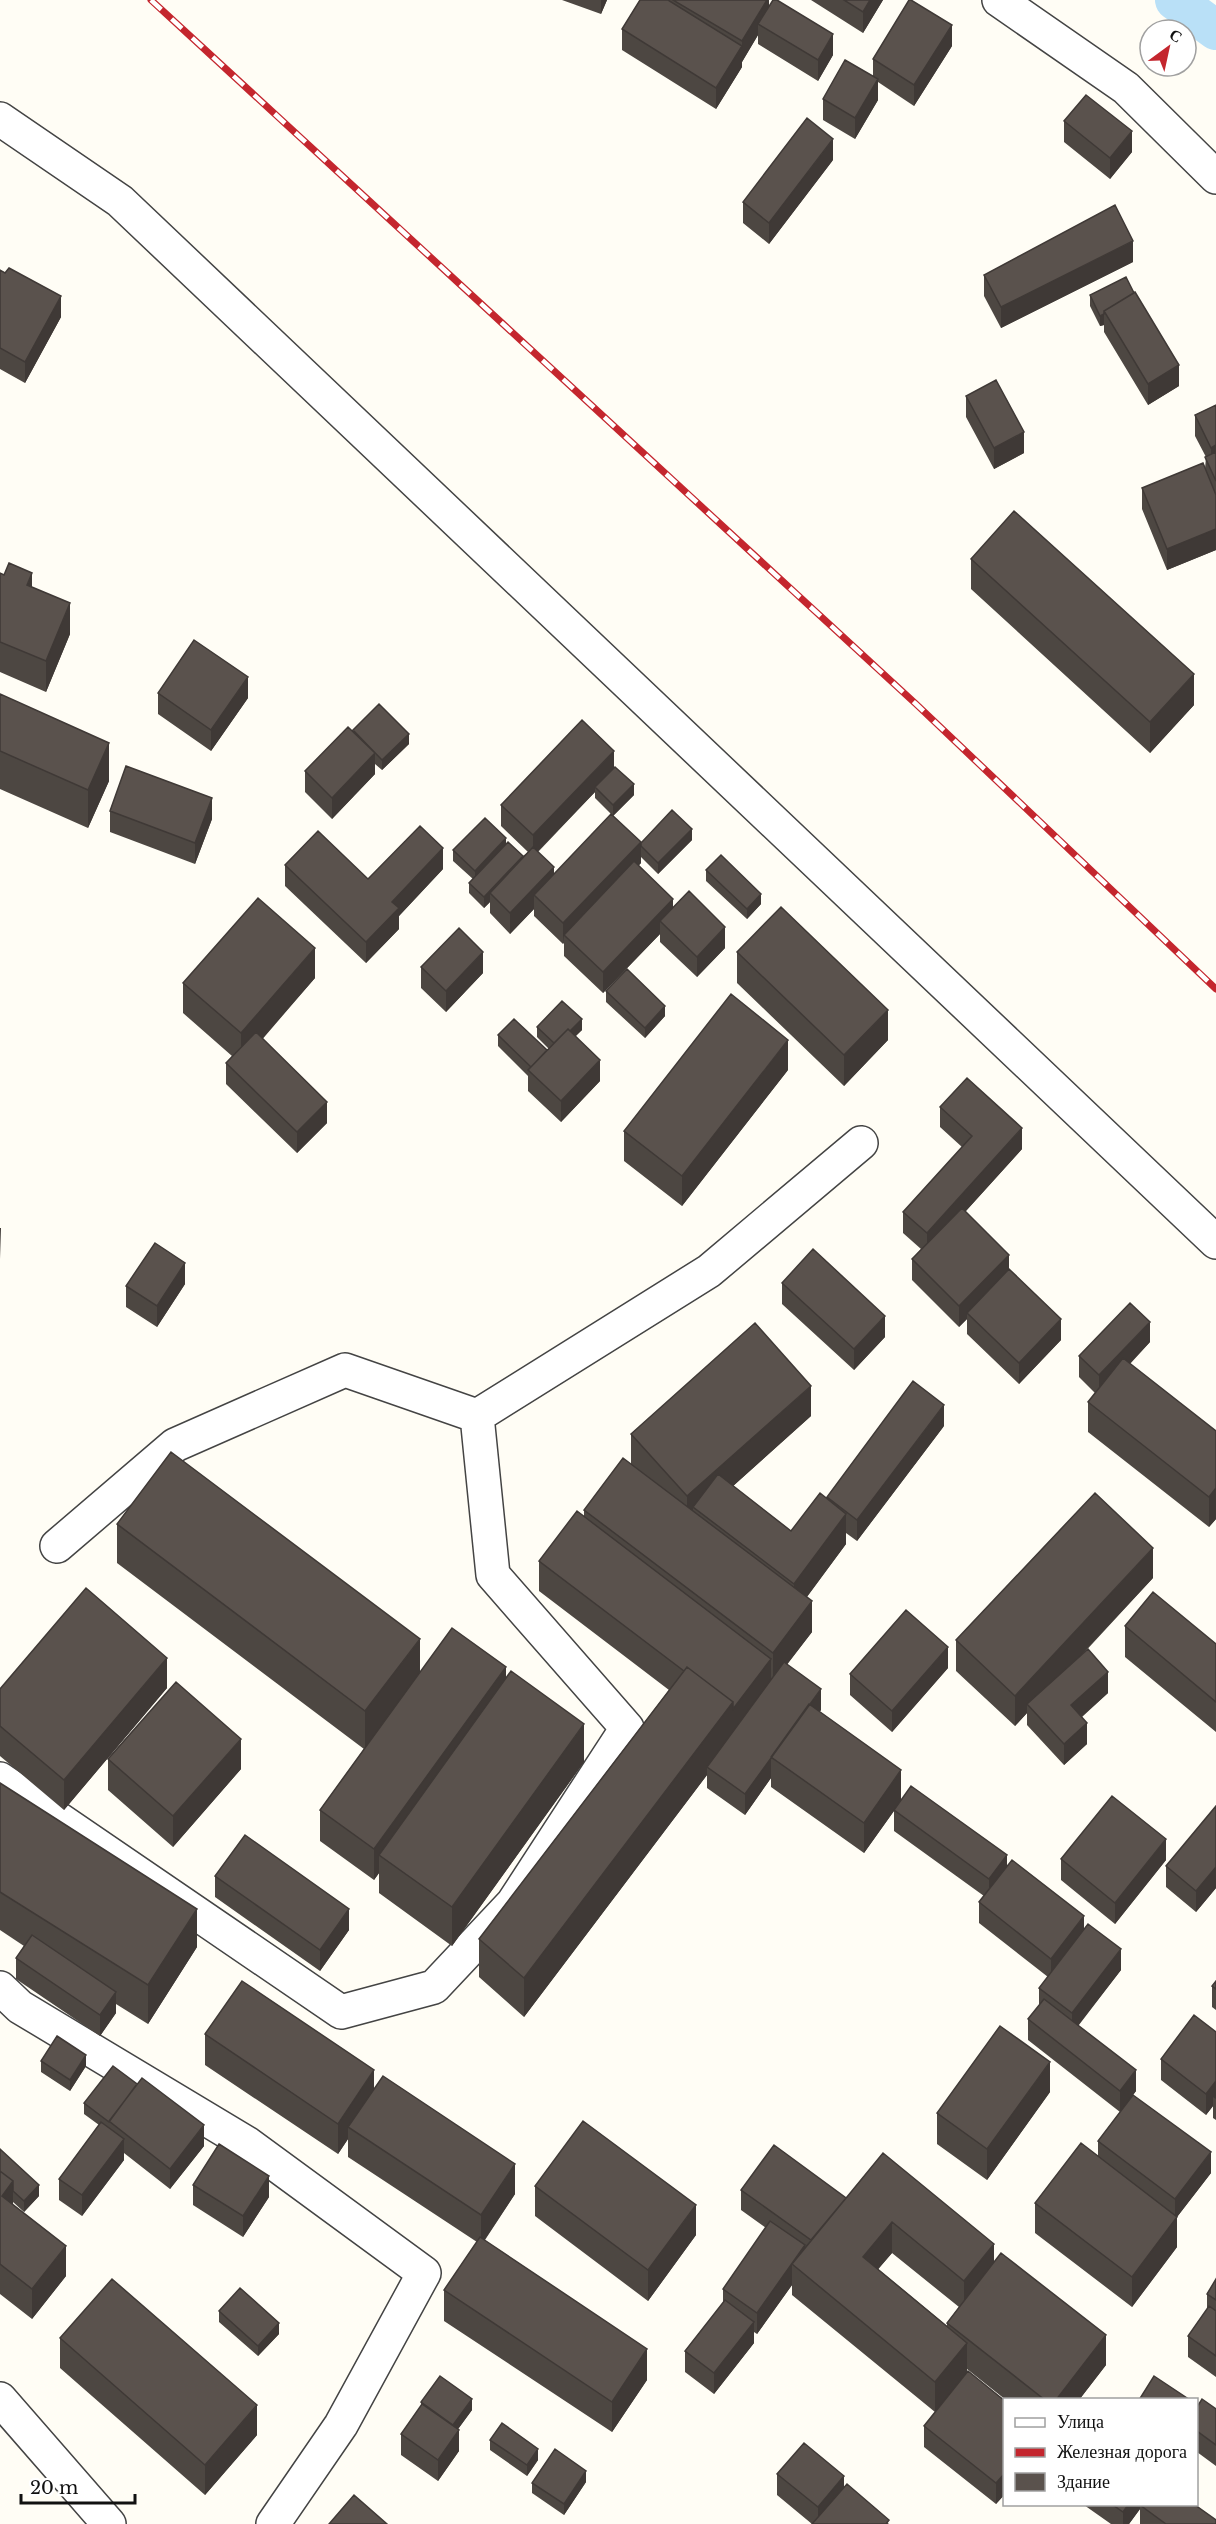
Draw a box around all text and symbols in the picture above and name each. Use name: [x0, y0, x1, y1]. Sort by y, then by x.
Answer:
north arrow: [1138, 18, 1198, 78]
text: С: [1166, 24, 1186, 47]
legend: [1003, 2398, 1198, 2506]
text: Улица: [1057, 2411, 1104, 2433]
text: Железная дорога: [1057, 2441, 1187, 2463]
scale bar: [21, 2467, 135, 2505]
text: Здание: [1057, 2471, 1110, 2493]
text: 20 m: [30, 2477, 78, 2499]

